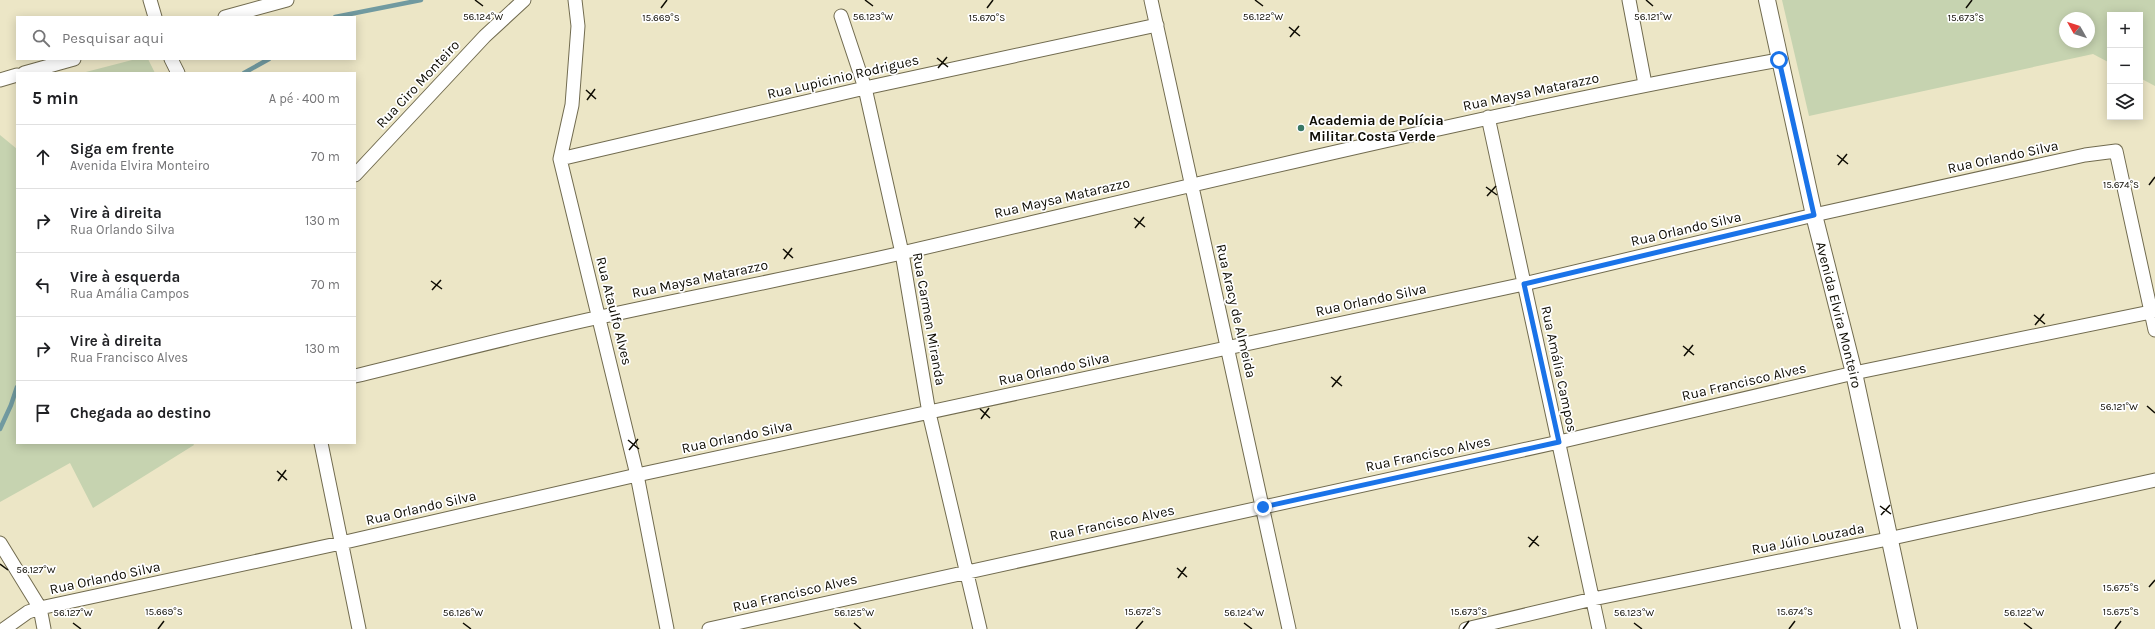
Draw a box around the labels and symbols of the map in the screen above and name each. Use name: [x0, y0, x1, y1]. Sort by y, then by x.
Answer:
text: 56.124°W: [463, 11, 503, 23]
text: 56.123°W: [853, 11, 893, 23]
text: 56.122°W: [1243, 11, 1283, 23]
text: 56.121°W: [1634, 11, 1672, 23]
text: 15.669°S: [642, 12, 680, 24]
text: 15.670°S: [969, 12, 1005, 24]
text: 15.673°S: [1948, 12, 1984, 24]
north arrow: [2059, 12, 2095, 48]
street label: Rua Ciro Monteiro: [373, 36, 463, 132]
street label: Rua Lupicinio Rodrigues: [766, 51, 920, 103]
route start: [1770, 51, 1788, 69]
street label: Rua Maysa Matarazzo: [1461, 69, 1601, 115]
place label: Academia de Polícia Militar Costa Verde: [1309, 112, 1444, 145]
marker: Academia de Polícia Militar Costa Verde: [1296, 123, 1306, 133]
street label: Rua Orlando Silva: [1946, 137, 2060, 177]
street label: Rua Maysa Matarazzo: [992, 174, 1132, 222]
text: 15.674°S: [2103, 179, 2139, 191]
street label: Rua Orlando Silva: [1629, 208, 1743, 250]
street label: Avenida Elvira Monteiro: [1813, 240, 1865, 390]
street label: Rua Aracy de Almeida: [1212, 242, 1260, 380]
street label: Rua Carmen Miranda: [909, 251, 949, 387]
street label: Rua Ataulfo Alves: [592, 255, 636, 367]
street label: Rua Maysa Matarazzo: [630, 256, 770, 302]
street label: Rua Orlando Silva: [1314, 280, 1428, 320]
street label: Rua Amália Campos: [1537, 304, 1581, 434]
street label: Rua Orlando Silva: [997, 349, 1111, 389]
street label: Rua Francisco Alves: [1680, 359, 1808, 405]
text: 56.121°W: [2100, 401, 2138, 413]
street label: Rua Orlando Silva: [680, 417, 794, 457]
street label: Rua Francisco Alves: [1364, 432, 1492, 476]
street label: Rua Orlando Silva: [364, 487, 478, 529]
route end: [1254, 498, 1272, 516]
street label: Rua Francisco Alves: [1048, 501, 1176, 545]
street label: Rua Júlio Louzada: [1750, 520, 1866, 558]
street label: Rua Orlando Silva: [48, 558, 162, 598]
text: 56.127°W: [16, 564, 56, 576]
street label: Rua Francisco Alves: [731, 570, 859, 616]
text: 15.675°S: [2103, 582, 2139, 594]
text: 15.669°S: [145, 606, 183, 618]
text: 15.672°S: [1125, 606, 1161, 618]
text: 15.673°S: [1451, 606, 1487, 618]
text: 15.674°S: [1777, 606, 1813, 618]
text: 15.675°S: [2103, 606, 2139, 618]
text: 56.127°W: [53, 607, 93, 619]
text: 56.126°W: [443, 607, 483, 619]
text: 56.125°W: [834, 607, 874, 619]
text: 56.124°W: [1224, 607, 1264, 619]
text: 56.123°W: [1614, 607, 1654, 619]
text: 56.122°W: [2004, 607, 2044, 619]

